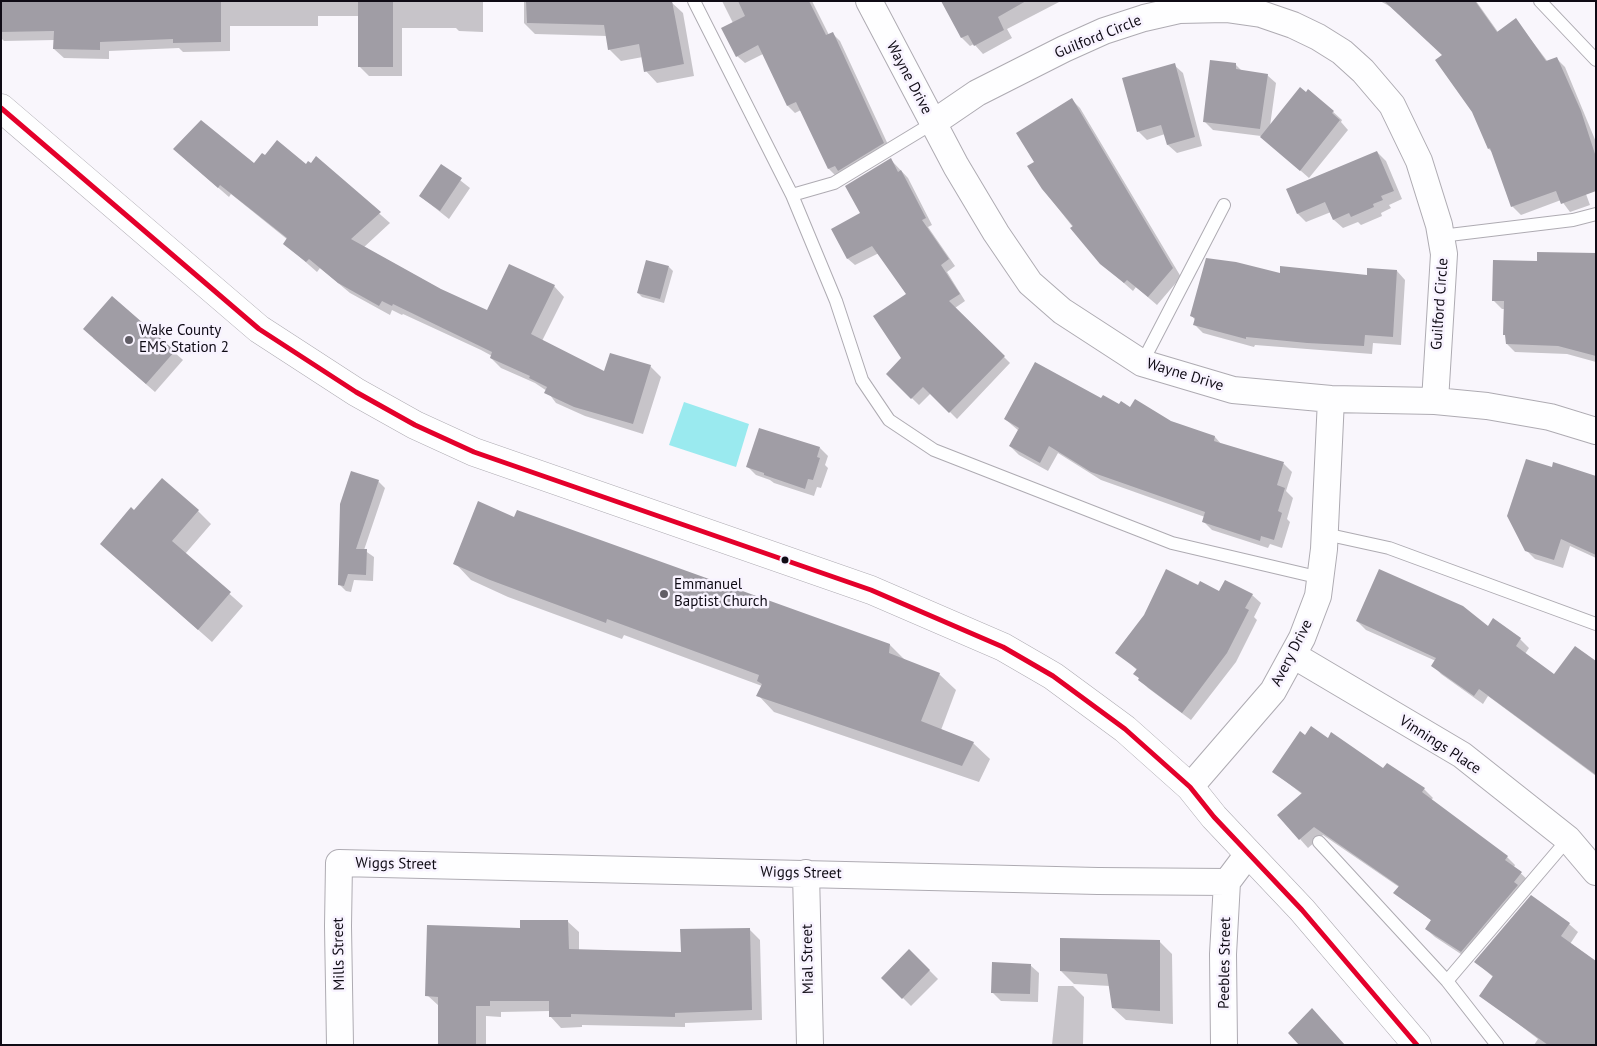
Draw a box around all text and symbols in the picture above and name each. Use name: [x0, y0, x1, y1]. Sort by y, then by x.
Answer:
street label: Guilford Circle: [1052, 11, 1144, 63]
street label: Wayne Drive: [882, 39, 936, 117]
street label: Guilford Circle: [1428, 258, 1452, 350]
place label: Wake County EMS Station 2: [139, 322, 229, 357]
marker: Wake County EMS Station 2: [123, 334, 135, 346]
street label: Wayne Drive: [1144, 355, 1226, 395]
unlabelled marker: [780, 555, 790, 565]
place label: Emmanuel Baptist Church: [674, 576, 768, 611]
marker: Emmanuel Baptist Church: [658, 588, 670, 600]
street label: Avery Drive: [1267, 617, 1317, 689]
street label: Vinnings Place: [1396, 712, 1484, 778]
street label: Wiggs Street: [355, 854, 437, 874]
street label: Wiggs Street: [760, 863, 842, 883]
street label: Mills Street: [329, 917, 349, 991]
street label: Peebles Street: [1215, 917, 1235, 1009]
street label: Mial Street: [798, 924, 818, 994]

